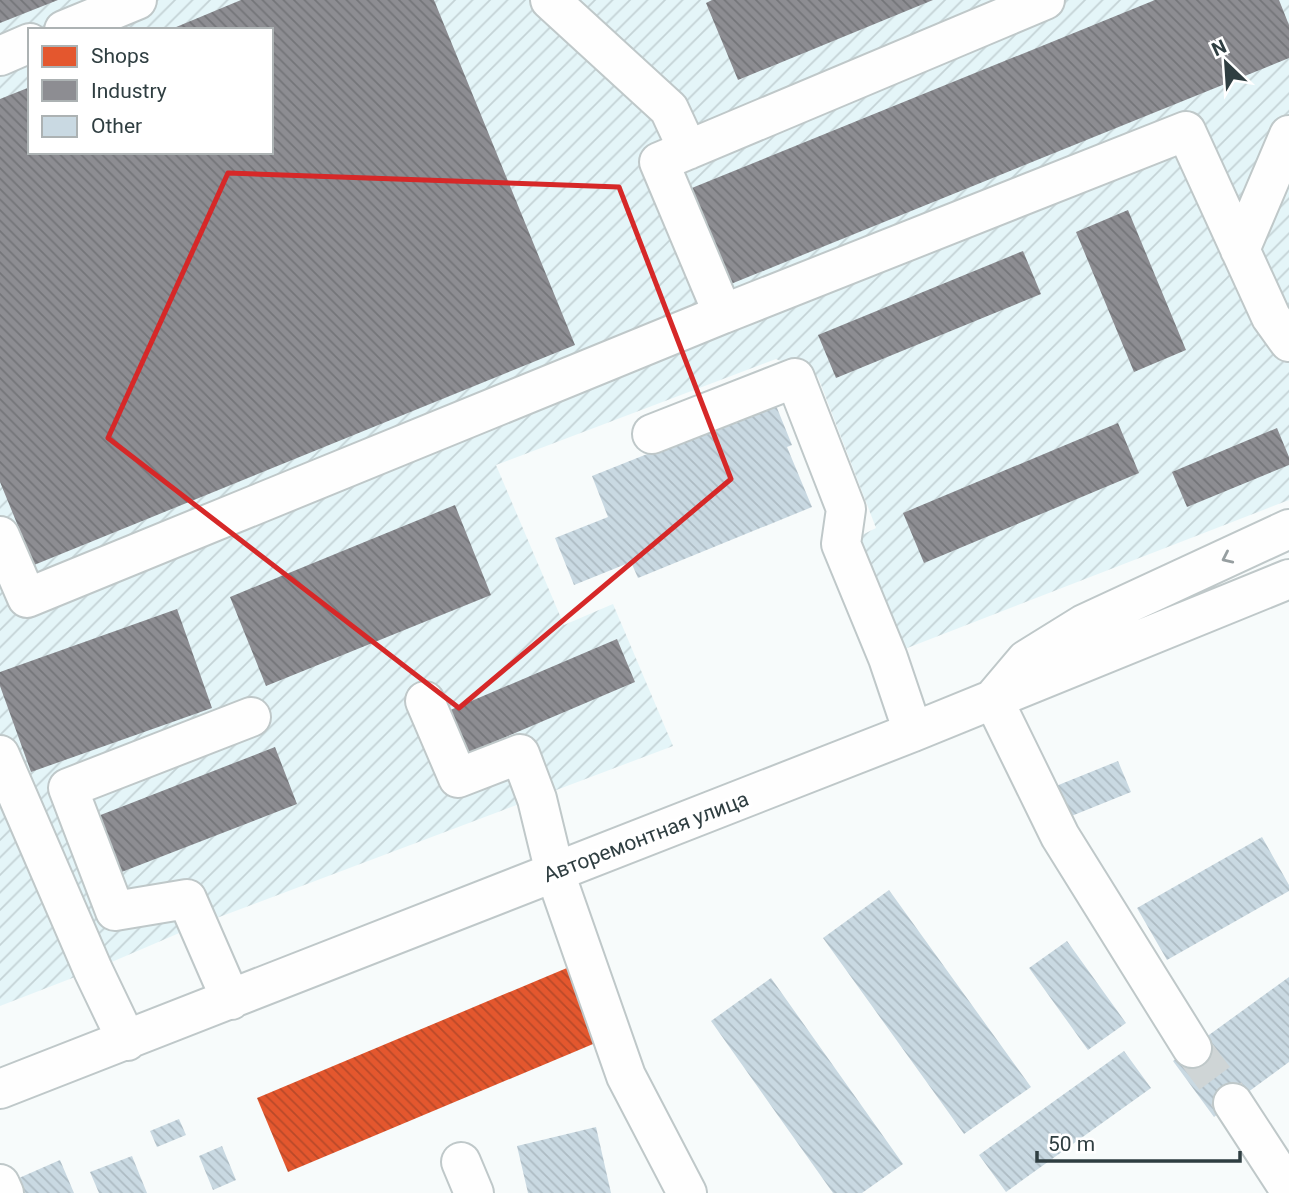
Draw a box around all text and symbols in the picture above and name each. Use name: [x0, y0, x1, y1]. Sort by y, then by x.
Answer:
legend: [28, 28, 273, 154]
north arrow: [1191, 28, 1261, 98]
text: N: [1208, 35, 1230, 61]
text: Shops: [91, 44, 150, 68]
text: Industry: [91, 79, 167, 103]
text: Other: [91, 114, 142, 138]
one-way arrow: [1222, 550, 1234, 564]
street label: Авторемонтная улица: [540, 787, 752, 887]
scale bar: [1037, 1120, 1240, 1164]
text: 50 m: [1048, 1132, 1095, 1156]

